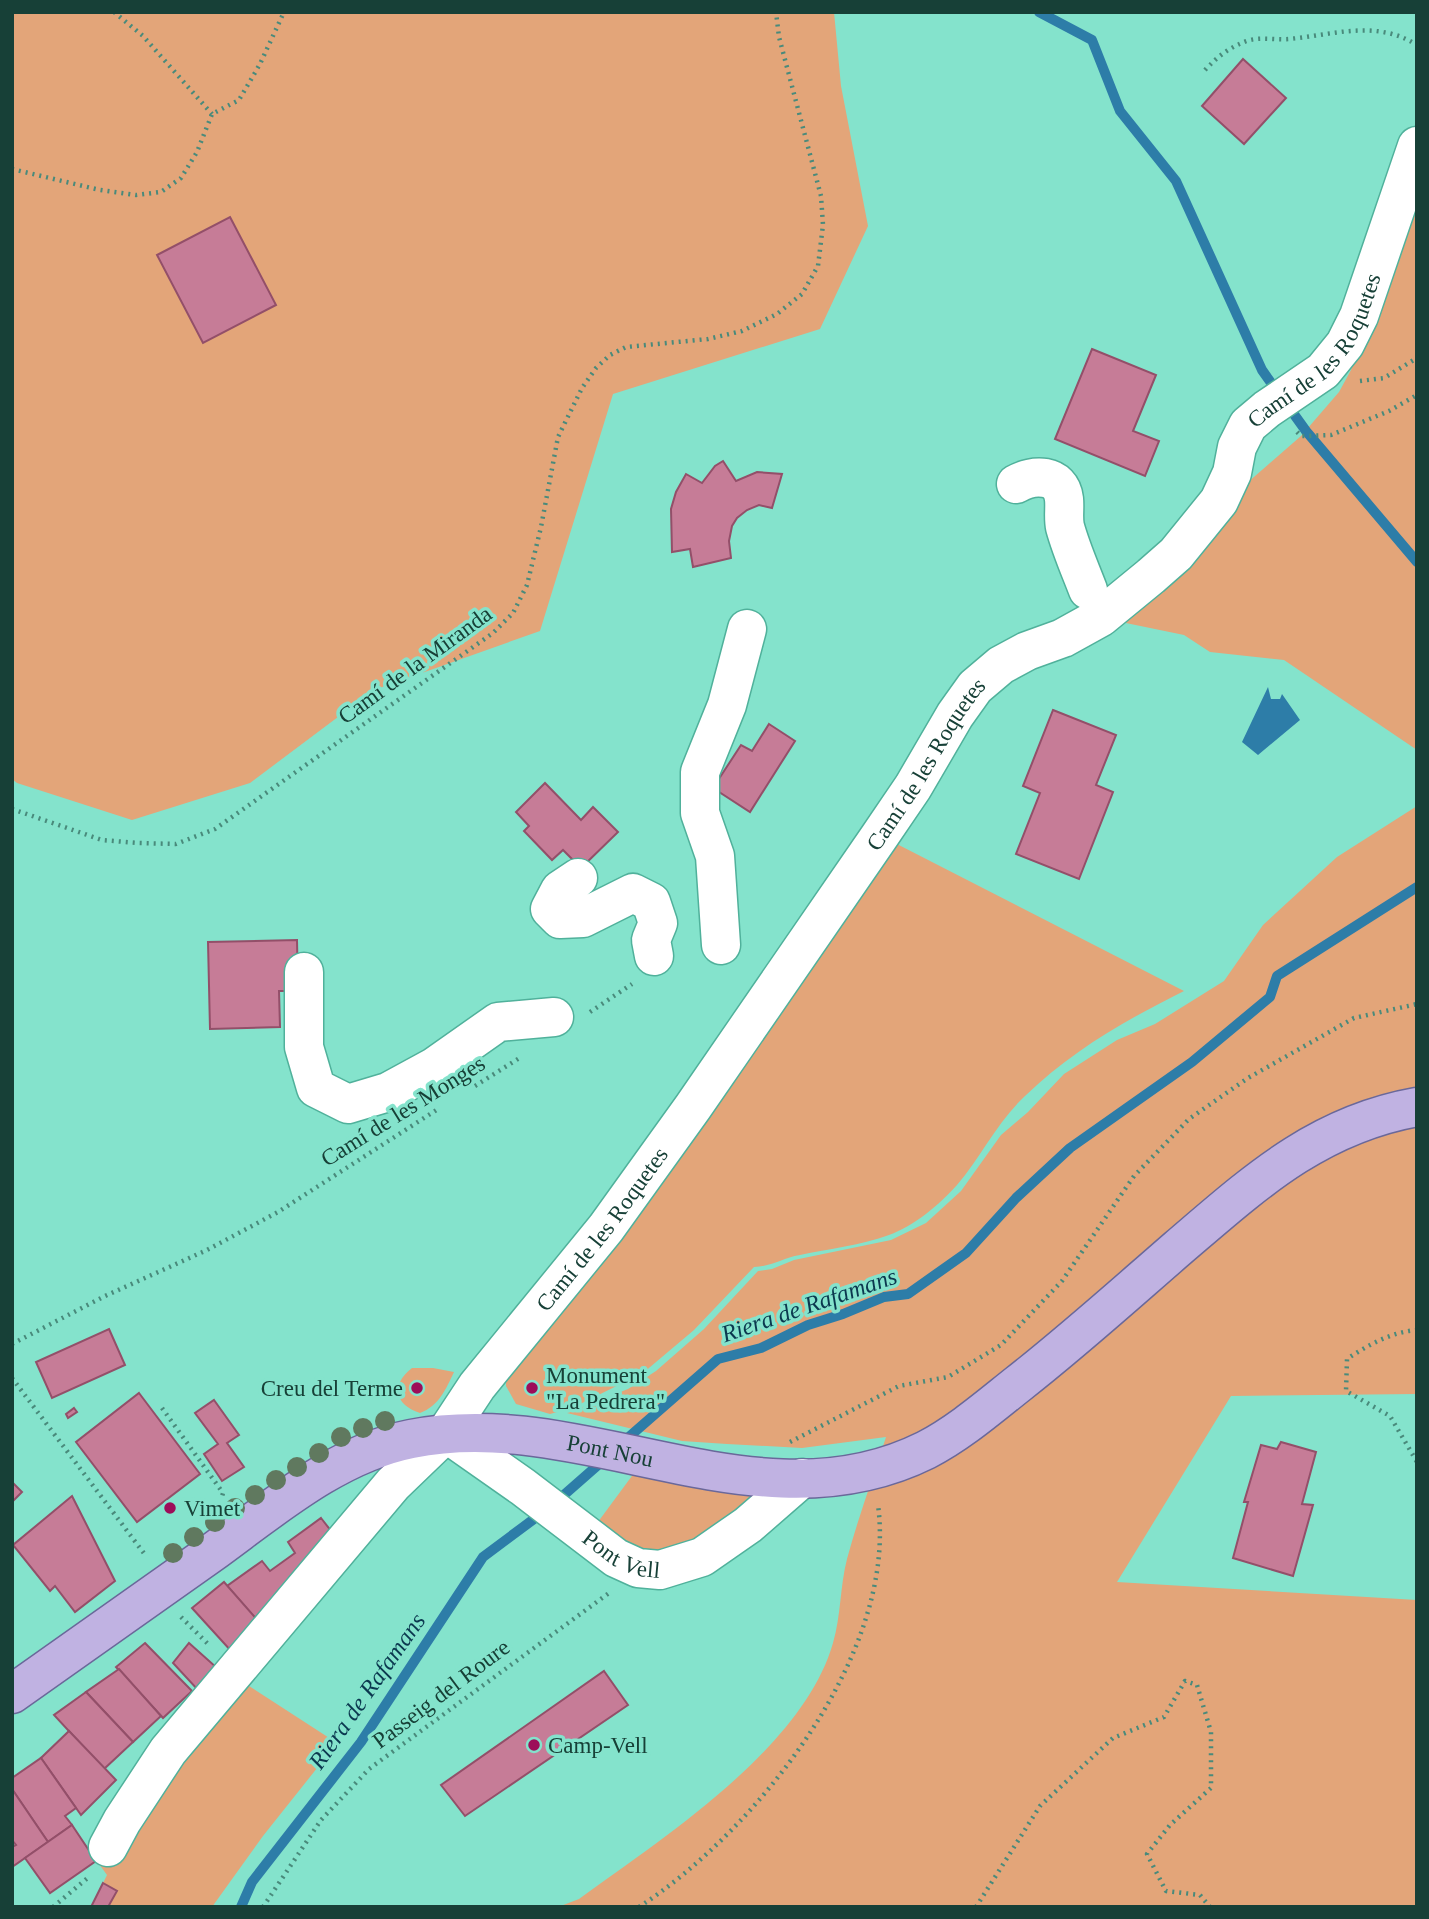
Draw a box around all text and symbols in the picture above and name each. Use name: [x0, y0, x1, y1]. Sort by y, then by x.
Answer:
street label: Camí de les Roquetes: [1242, 270, 1385, 433]
street label: Camí de la Miranda: [334, 601, 496, 729]
street label: Camí de les Roquetes: [861, 672, 990, 855]
street label: Camí de les Monges: [316, 1050, 490, 1172]
street label: Camí de les Roquetes: [531, 1142, 673, 1316]
water label: Riera de Rafamans: [717, 1263, 900, 1348]
place label: Monument "La Pedrera": [546, 1363, 665, 1414]
place label: Creu del Terme: [261, 1376, 403, 1401]
marker: Creu del Terme: [409, 1380, 425, 1396]
marker: Monument "La Pedrera": [524, 1380, 540, 1396]
street label: Pont Nou: [565, 1430, 656, 1472]
place label: Vimet: [184, 1496, 241, 1521]
marker: Vimet: [162, 1500, 178, 1516]
street label: Pont Vell: [578, 1525, 661, 1582]
water label: Riera de Rafamans: [303, 1608, 430, 1775]
street label: Passeig del Roure: [368, 1634, 514, 1754]
place label: Camp-Vell: [548, 1733, 648, 1758]
marker: Camp-Vell: [526, 1737, 542, 1753]

